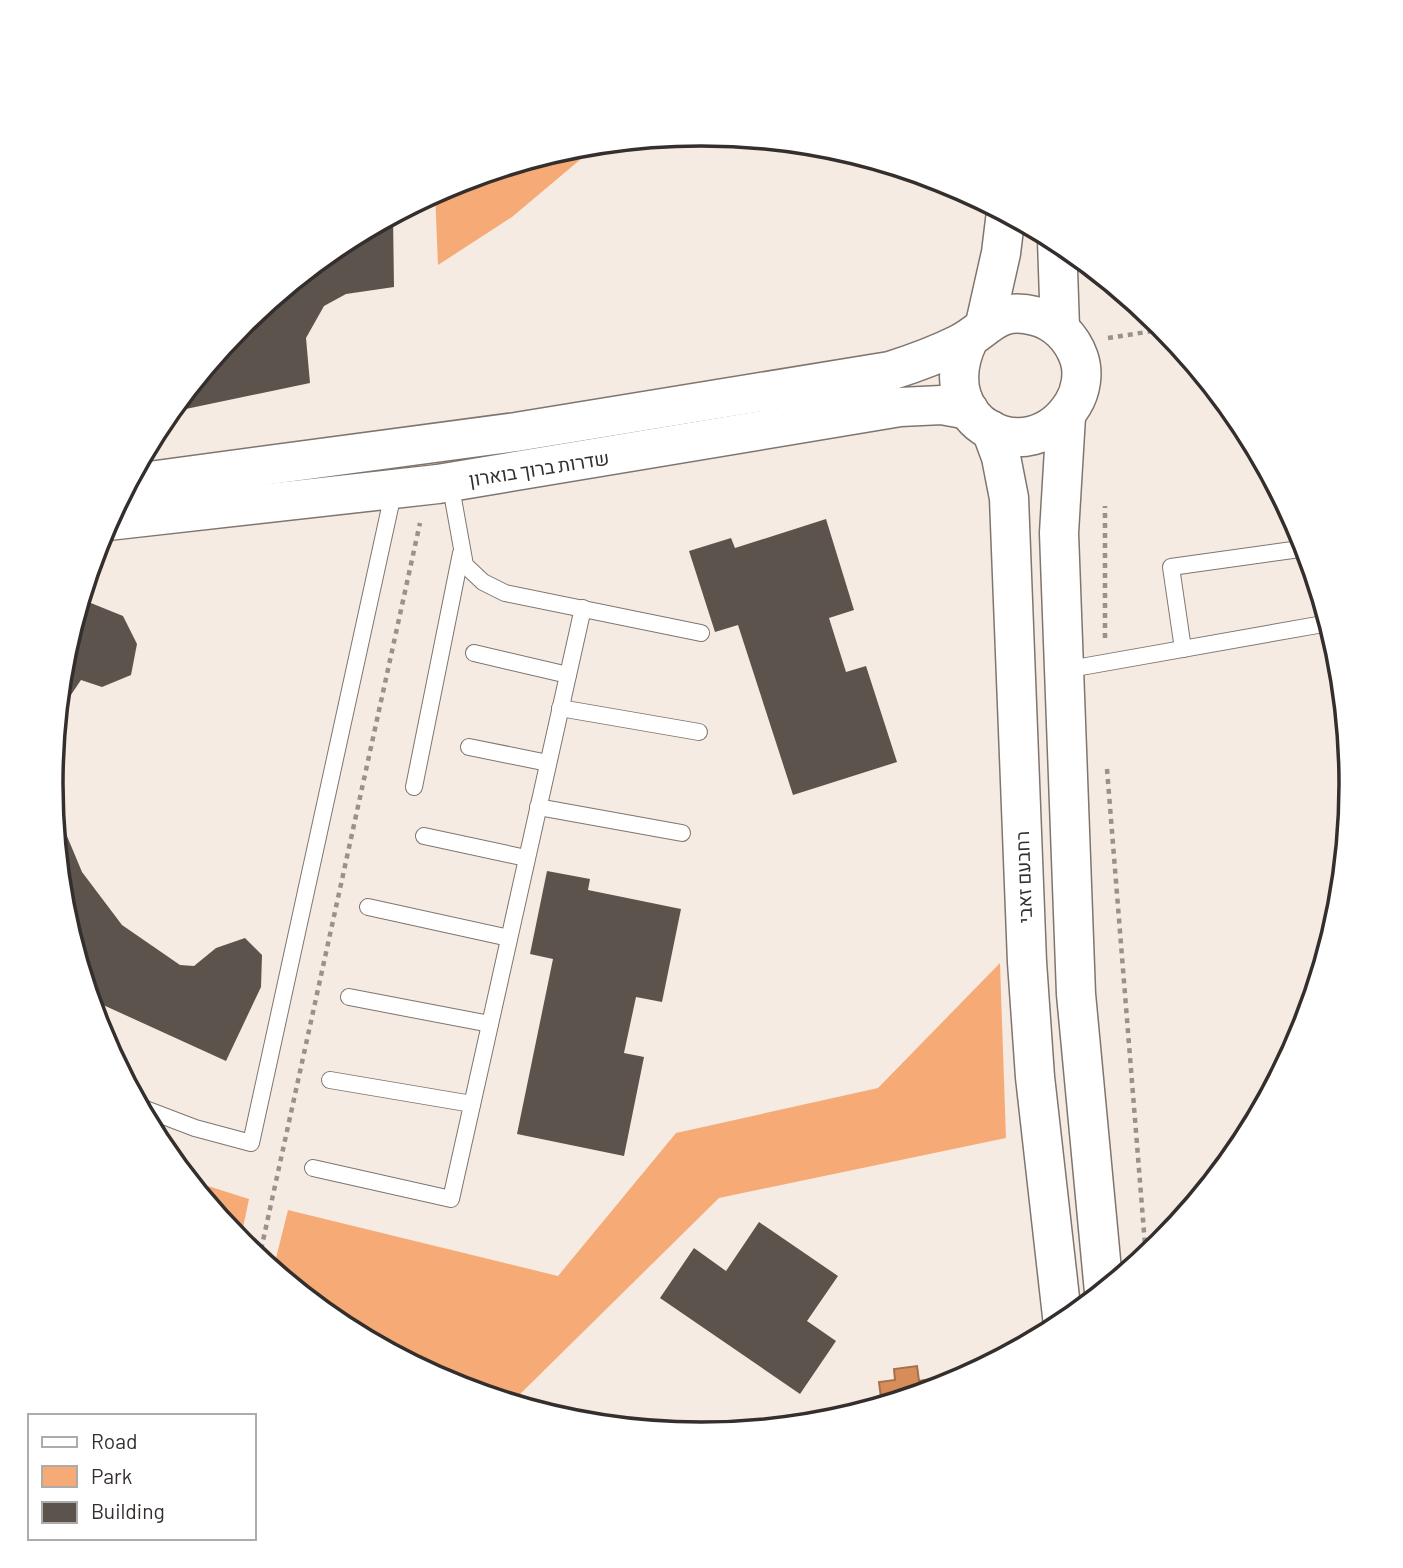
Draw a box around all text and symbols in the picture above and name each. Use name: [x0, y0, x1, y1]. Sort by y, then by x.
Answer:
street label: שדרות ברוך בוארון: [467, 446, 611, 490]
street label: רחבעם זאבי: [1010, 830, 1036, 924]
legend: [28, 1414, 256, 1540]
text: Road: [91, 1428, 137, 1453]
text: Park: [91, 1463, 132, 1488]
text: Building: [91, 1498, 165, 1523]

